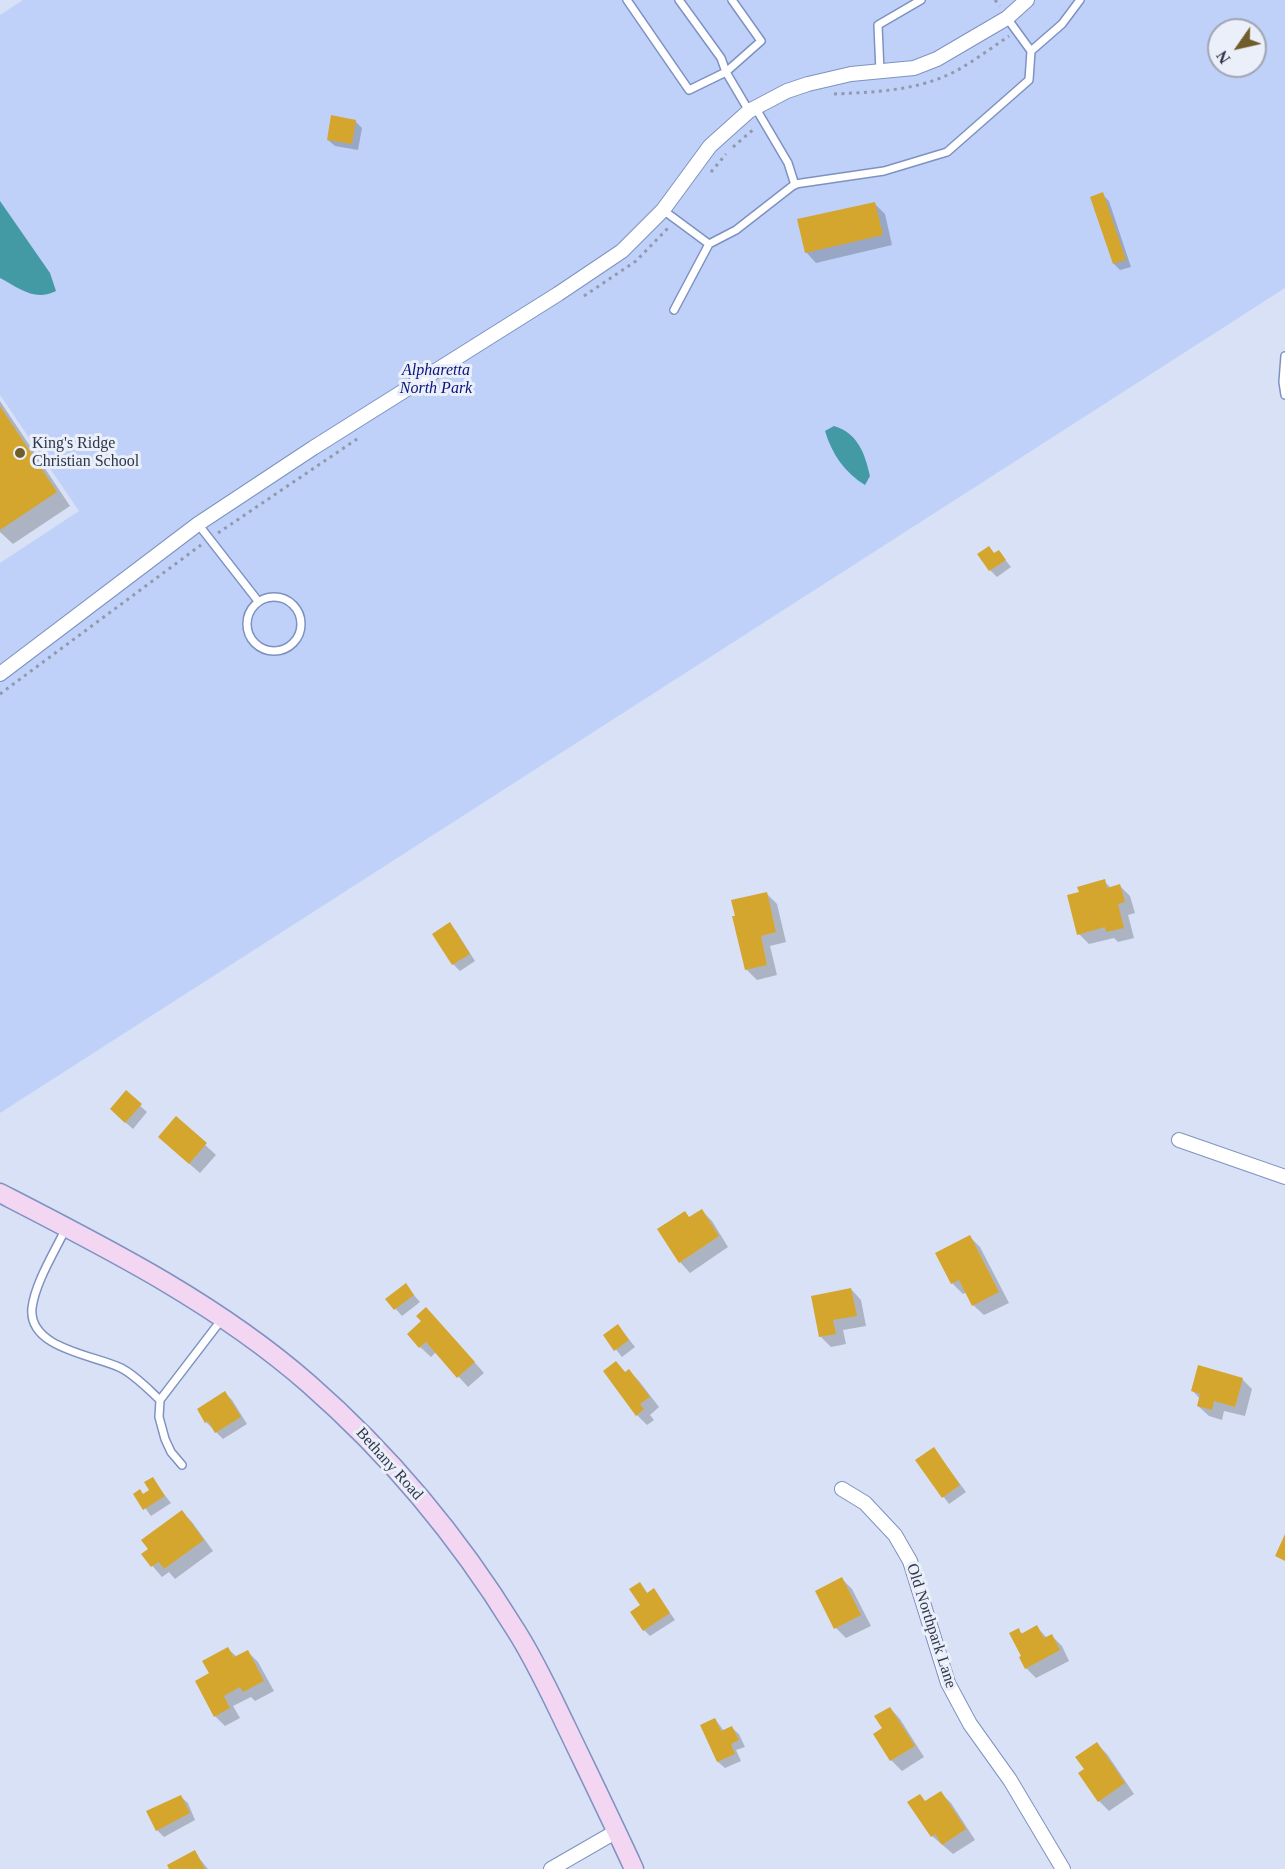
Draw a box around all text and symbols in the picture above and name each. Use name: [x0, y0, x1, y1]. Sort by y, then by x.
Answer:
north arrow: [1207, 18, 1267, 78]
text: N: [1213, 48, 1234, 67]
park label: Alpharetta North Park: [400, 361, 472, 399]
place label: King's Ridge Christian School: [32, 434, 139, 472]
marker: King's Ridge Christian School: [13, 446, 27, 460]
street label: Bethany Road: [351, 1424, 427, 1504]
street label: Old Northpark Lane: [902, 1561, 960, 1691]

